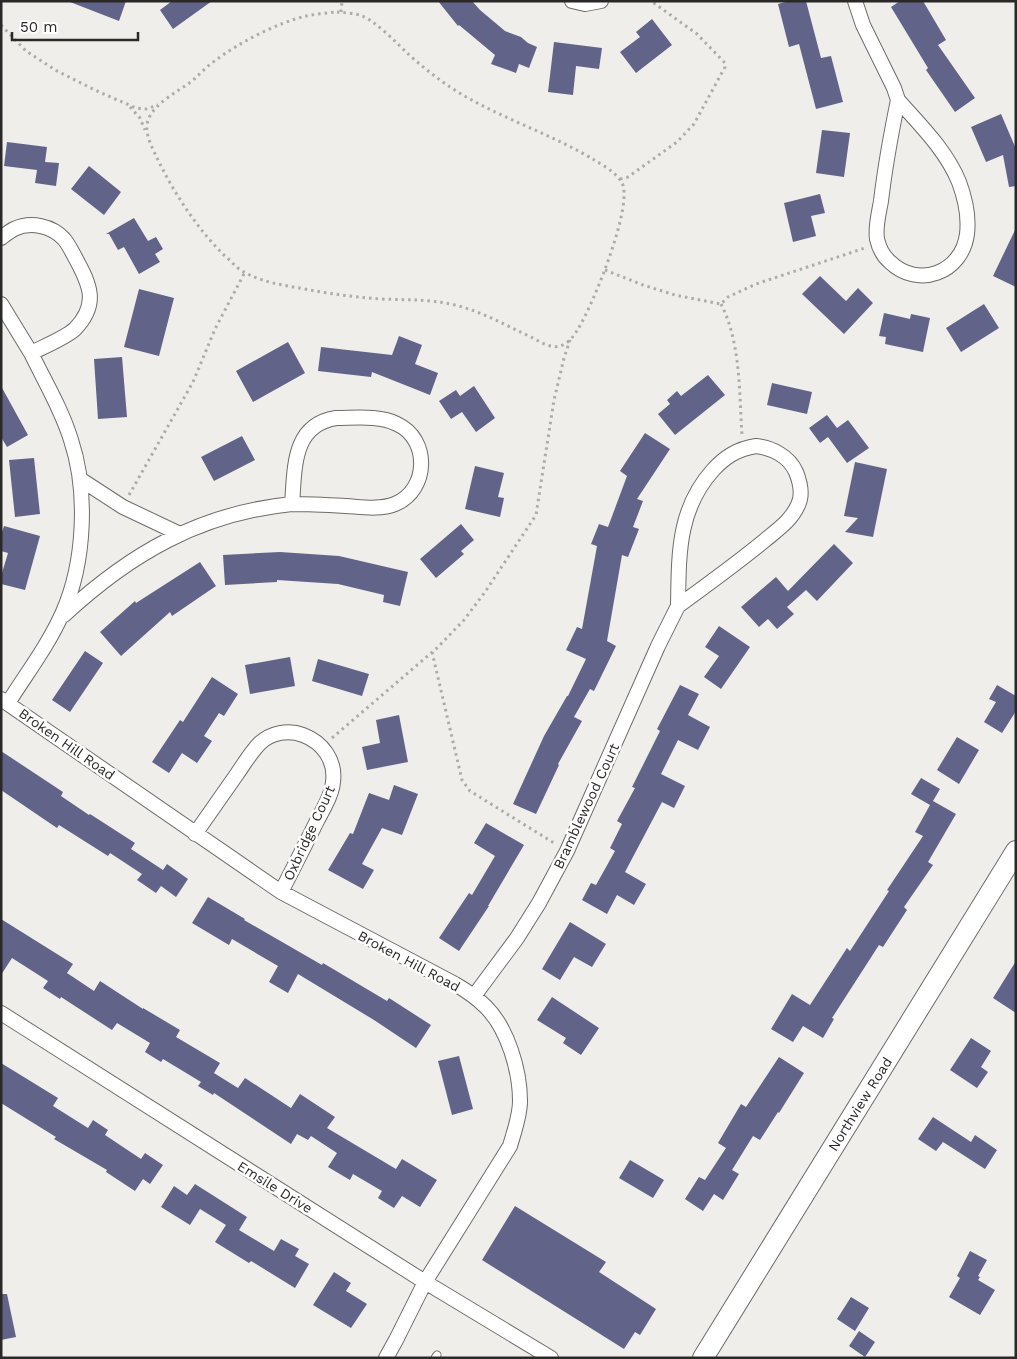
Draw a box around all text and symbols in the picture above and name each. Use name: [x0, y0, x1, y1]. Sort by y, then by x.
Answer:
scale bar: [12, 10, 139, 42]
text: 50 m: [20, 18, 57, 36]
street label: Broken Hill Road: [16, 705, 118, 783]
street label: Bramblewood Court: [550, 741, 622, 871]
street label: Oxbridge Court: [280, 783, 338, 883]
street label: Broken Hill Road: [355, 927, 463, 995]
street label: Northview Road: [825, 1054, 895, 1154]
street label: Emsile Drive: [235, 1158, 315, 1216]

